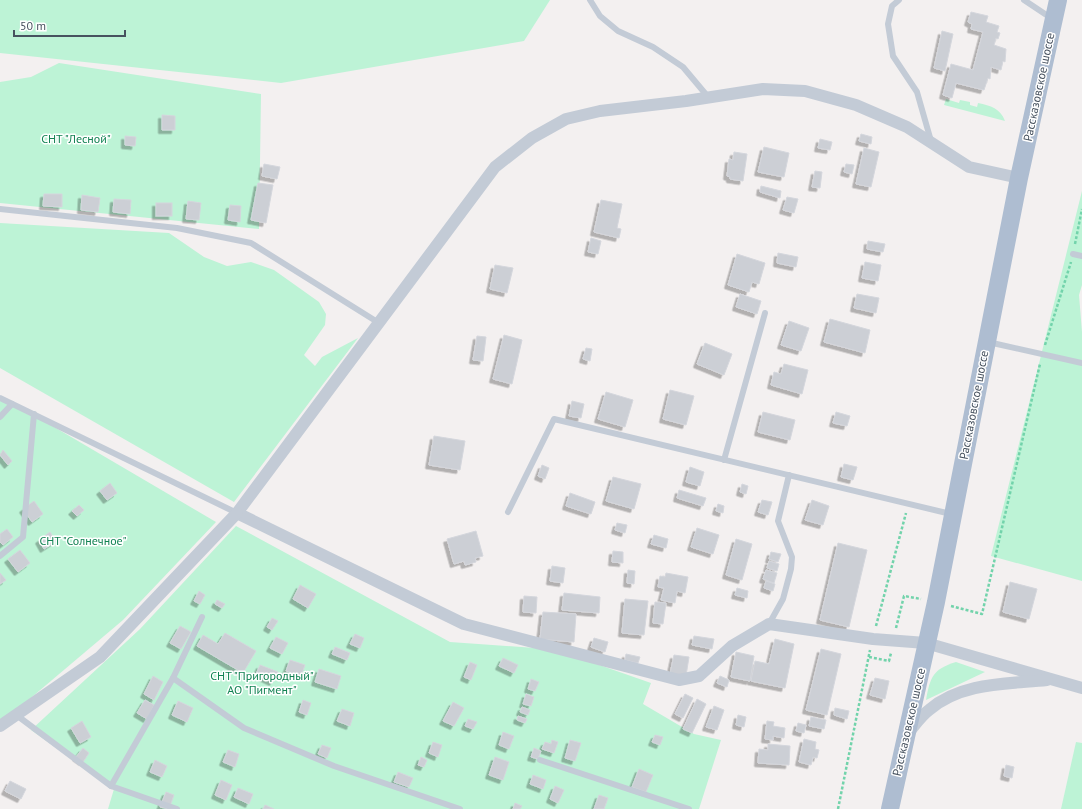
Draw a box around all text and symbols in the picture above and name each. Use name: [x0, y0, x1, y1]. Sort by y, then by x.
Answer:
scale bar: [14, 12, 125, 38]
text: 50 m: [20, 18, 46, 33]
street label: Рассказовское шоссе: [1020, 31, 1057, 143]
park label: СНТ "Лесной": [41, 131, 111, 146]
street label: Рассказовское шоссе: [956, 349, 991, 461]
park label: СНТ "Солнечное": [39, 533, 127, 548]
street label: Рассказовское шоссе: [889, 666, 928, 777]
park label: СНТ "Пригородный" АО "Пигмент": [210, 668, 314, 697]

